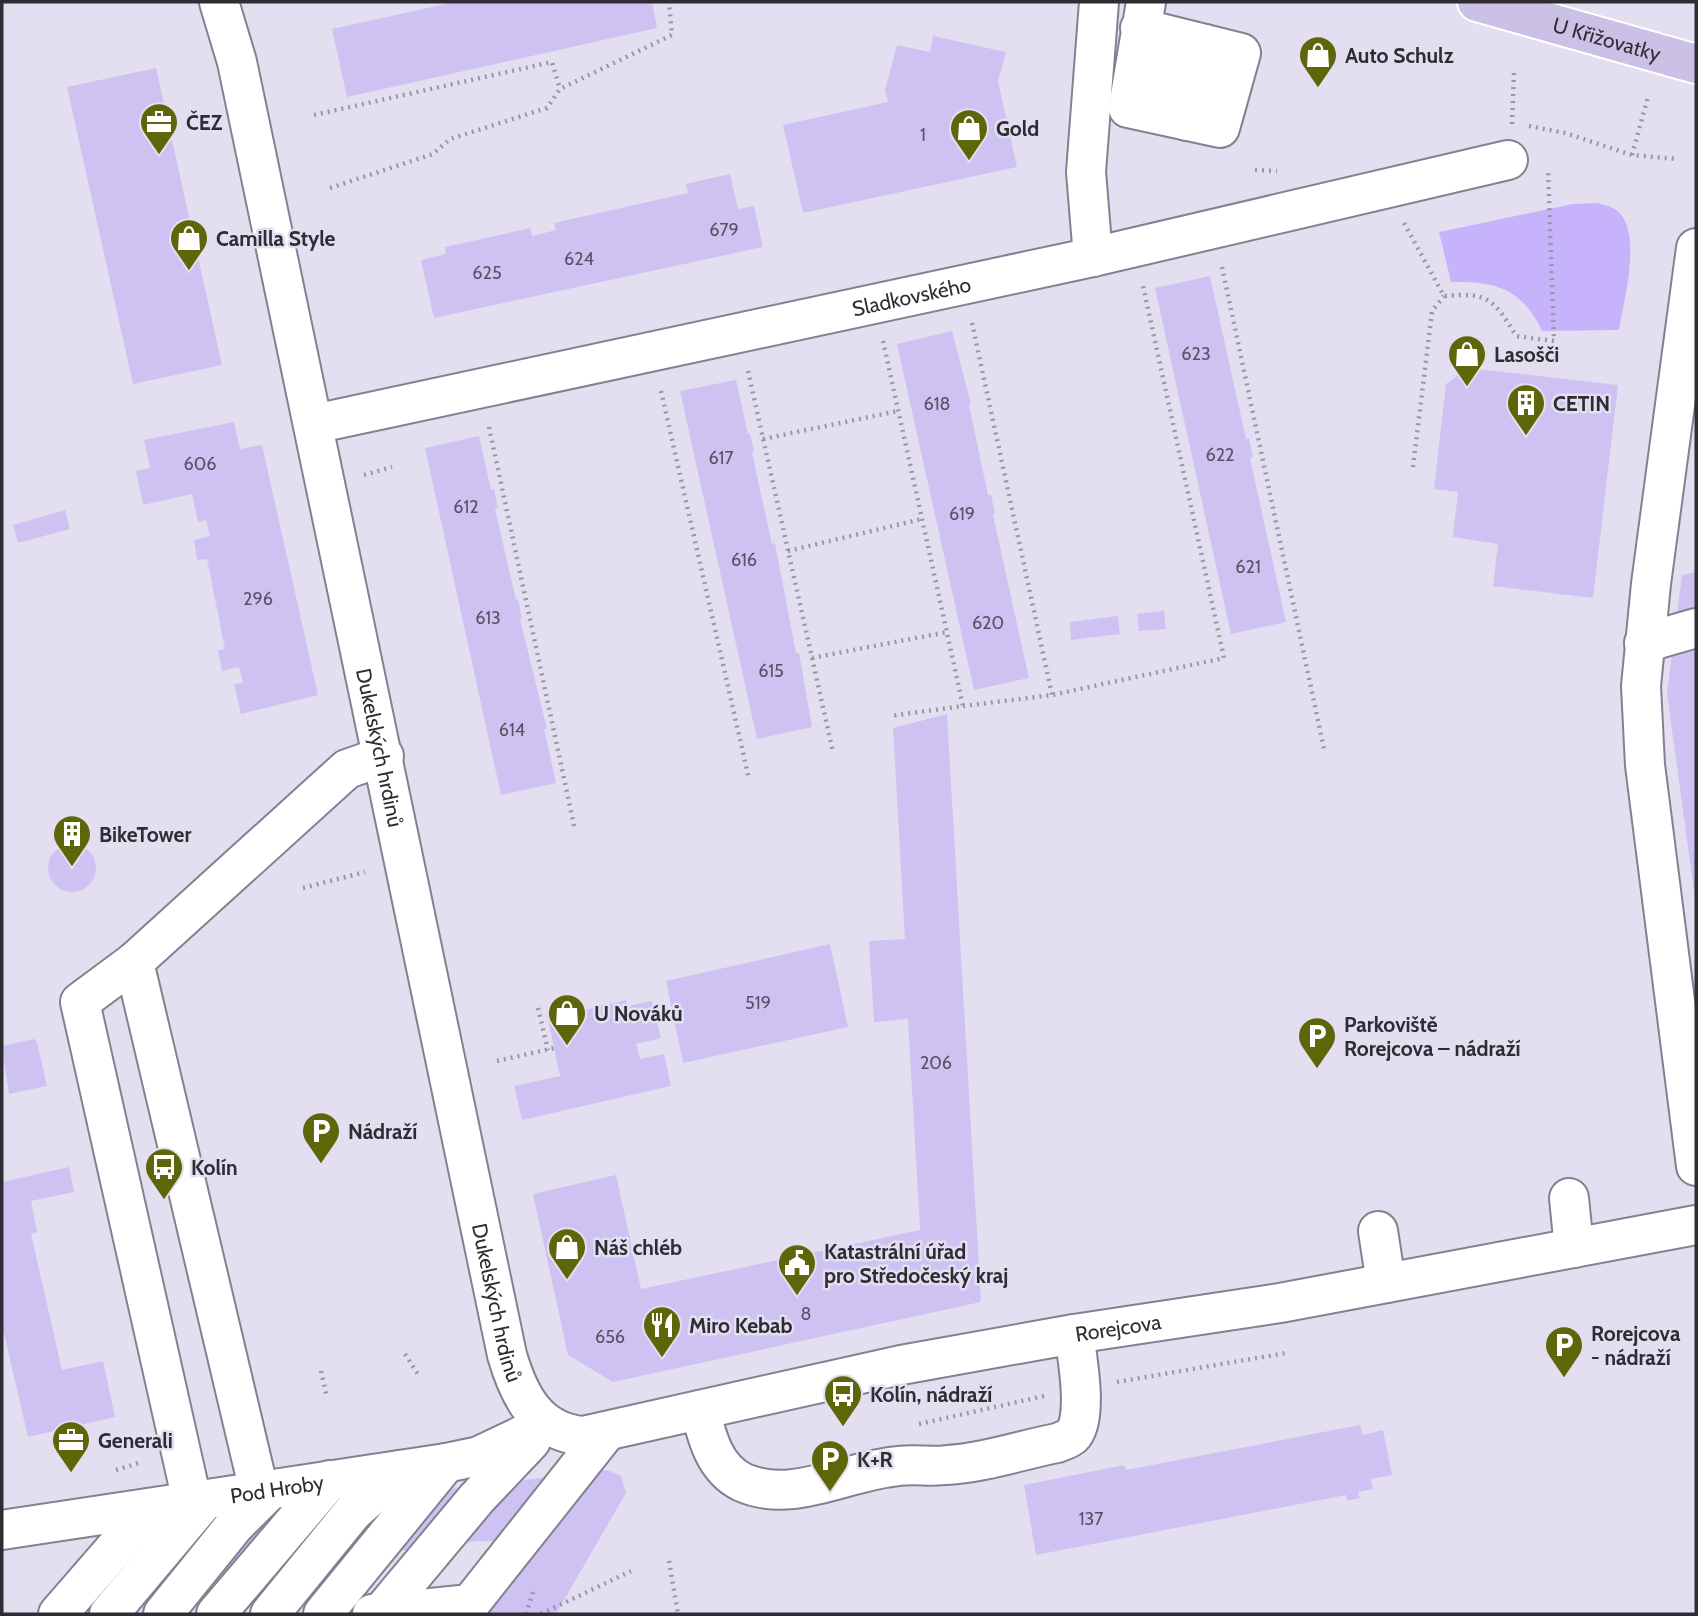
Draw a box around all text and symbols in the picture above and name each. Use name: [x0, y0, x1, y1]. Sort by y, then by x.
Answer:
street label: U Křižovatky: [1550, 12, 1664, 66]
shop icon: Auto Schulz: [1297, 34, 1339, 89]
place label: Auto Schulz: [1345, 43, 1454, 68]
office icon: ČEZ: [138, 101, 180, 156]
shop icon: Gold: [948, 107, 990, 162]
place label: ČEZ: [186, 110, 223, 135]
place label: Gold: [996, 116, 1039, 141]
house number: 1: [920, 124, 926, 146]
shop icon: Camilla Style: [168, 217, 210, 272]
house number: 679: [709, 219, 739, 241]
place label: Camilla Style: [216, 226, 336, 251]
house number: 624: [564, 248, 594, 270]
house number: 625: [472, 262, 502, 284]
street label: Sladkovského: [850, 271, 973, 321]
shop icon: Lasošči: [1446, 333, 1488, 388]
place label: Lasošči: [1494, 342, 1559, 367]
house number: 623: [1181, 343, 1211, 365]
building icon: CETIN: [1505, 382, 1547, 437]
place label: CETIN: [1553, 391, 1610, 416]
house number: 618: [924, 393, 950, 415]
house number: 622: [1205, 444, 1235, 466]
house number: 617: [708, 447, 734, 469]
house number: 606: [183, 453, 217, 475]
house number: 612: [453, 496, 479, 518]
house number: 619: [949, 503, 975, 525]
house number: 616: [731, 549, 757, 571]
house number: 621: [1235, 556, 1261, 578]
house number: 296: [243, 588, 273, 610]
house number: 613: [475, 607, 501, 629]
house number: 620: [972, 612, 1004, 634]
house number: 615: [758, 660, 784, 682]
street label: Dukelských hrdinů: [351, 666, 409, 829]
house number: 614: [499, 719, 525, 741]
building icon: BikeTower: [51, 813, 93, 868]
place label: BikeTower: [99, 822, 191, 847]
shop icon: U Nováků: [546, 992, 588, 1047]
house number: 519: [745, 992, 771, 1014]
place label: U Nováků: [594, 1001, 683, 1026]
place label: Parkoviště Rorejcova – nádraží: [1344, 1012, 1521, 1061]
parking icon: Parkoviště Rorejcova – nádraží: [1296, 1015, 1338, 1070]
house number: 206: [920, 1052, 952, 1074]
parking icon: Nádraží: [300, 1110, 342, 1165]
place label: Nádraží: [348, 1119, 417, 1144]
bus stop icon: Kolín: [143, 1146, 185, 1201]
place label: Kolín: [191, 1155, 238, 1180]
street label: Dukelských hrdinů: [467, 1221, 528, 1385]
shop icon: Náš chléb: [546, 1226, 588, 1281]
place label: Náš chléb: [594, 1235, 682, 1260]
place label: Katastrální úřad pro Středočeský kraj: [824, 1239, 1008, 1288]
public building icon: Katastrální úřad pro Středočeský kraj: [776, 1242, 818, 1297]
house number: 8: [801, 1303, 811, 1325]
restaurant icon: Miro Kebab: [641, 1304, 683, 1359]
street label: Rorejcova: [1074, 1309, 1163, 1346]
place label: Miro Kebab: [689, 1313, 792, 1338]
place label: Rorejcova - nádraží: [1591, 1321, 1681, 1370]
parking icon: Rorejcova - nádraží: [1543, 1324, 1585, 1379]
house number: 656: [595, 1326, 625, 1348]
bus stop icon: Kolín, nádraží: [822, 1373, 864, 1428]
place label: Kolín, nádraží: [870, 1382, 992, 1407]
office icon: Generali: [50, 1419, 92, 1474]
place label: Generali: [98, 1428, 173, 1453]
parking icon: K+R: [809, 1438, 851, 1493]
place label: K+R: [857, 1447, 893, 1472]
street label: Pod Hroby: [228, 1469, 326, 1508]
house number: 137: [1079, 1508, 1103, 1530]

